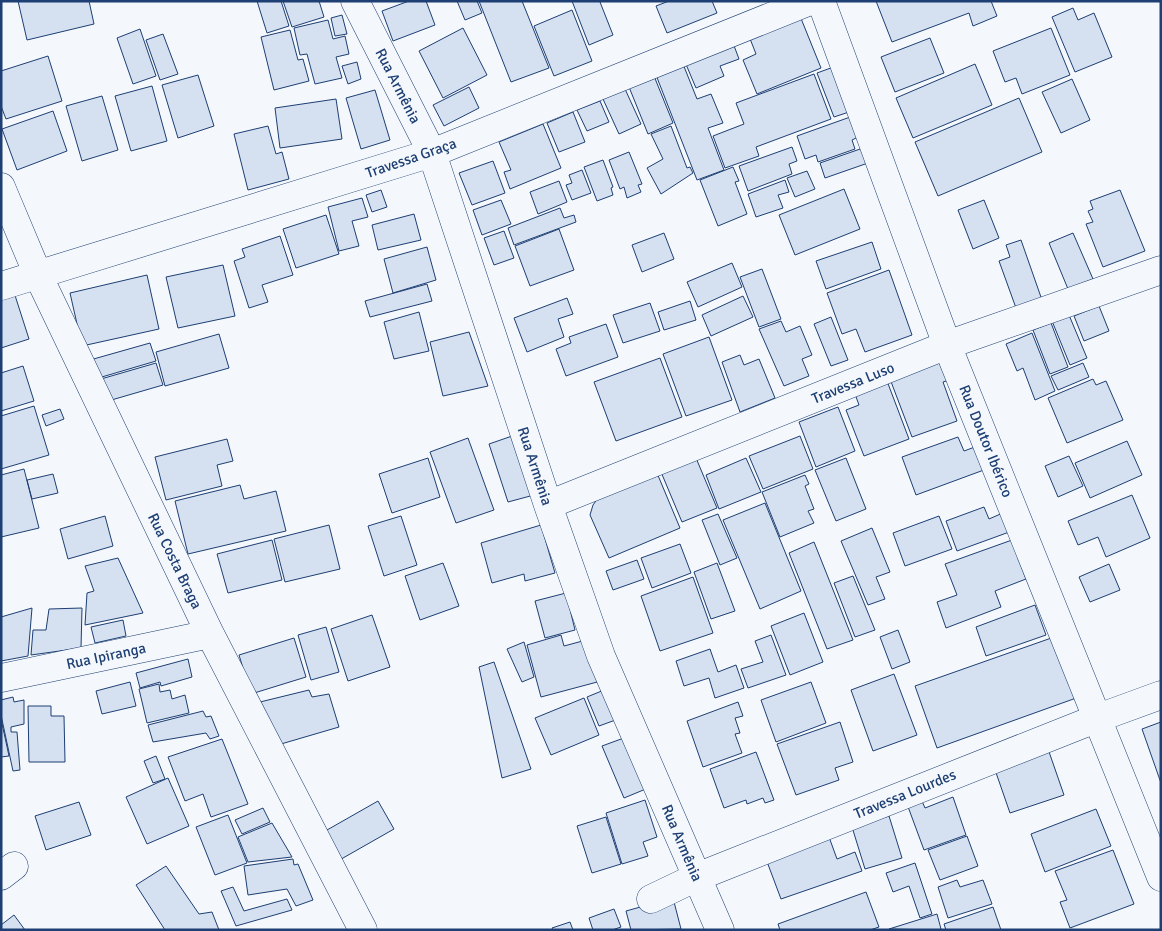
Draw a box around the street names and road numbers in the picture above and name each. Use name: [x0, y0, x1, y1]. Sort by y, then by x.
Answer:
street label: Rua Armênia: [371, 45, 425, 127]
street label: Travessa Graça: [363, 134, 459, 182]
street label: Travessa Luso: [809, 358, 897, 408]
street label: Rua Doutor Ibérico: [955, 382, 1017, 500]
street label: Rua Armênia: [514, 424, 556, 508]
street label: Rua Costa Braga: [144, 510, 206, 612]
street label: Rua Ipiranga: [65, 639, 147, 673]
street label: Travessa Lourdes: [851, 765, 959, 823]
street label: Rua Armênia: [658, 802, 706, 884]

